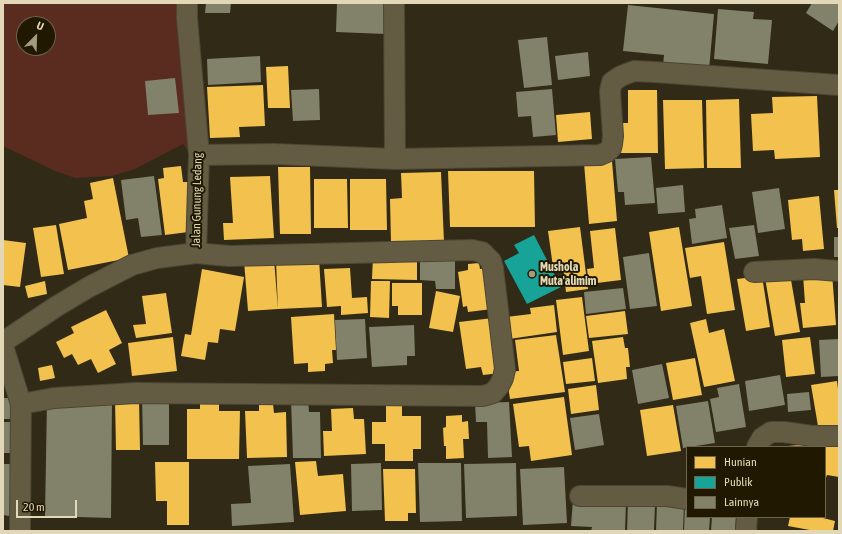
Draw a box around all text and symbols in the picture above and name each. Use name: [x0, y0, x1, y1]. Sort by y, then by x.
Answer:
north arrow: [16, 16, 56, 56]
text: U: [35, 19, 46, 33]
street label: Jalan Gunung Ledang: [189, 153, 205, 247]
place label: Mushola Muta'alimim: [540, 260, 596, 288]
marker: Mushola Muta'alimim: [527, 269, 537, 279]
legend: [686, 446, 826, 518]
text: Hunian: [724, 455, 757, 469]
text: Publik: [724, 475, 753, 489]
scale bar: [18, 492, 79, 518]
text: Lainnya: [724, 495, 759, 509]
text: 20 m: [23, 500, 45, 514]

